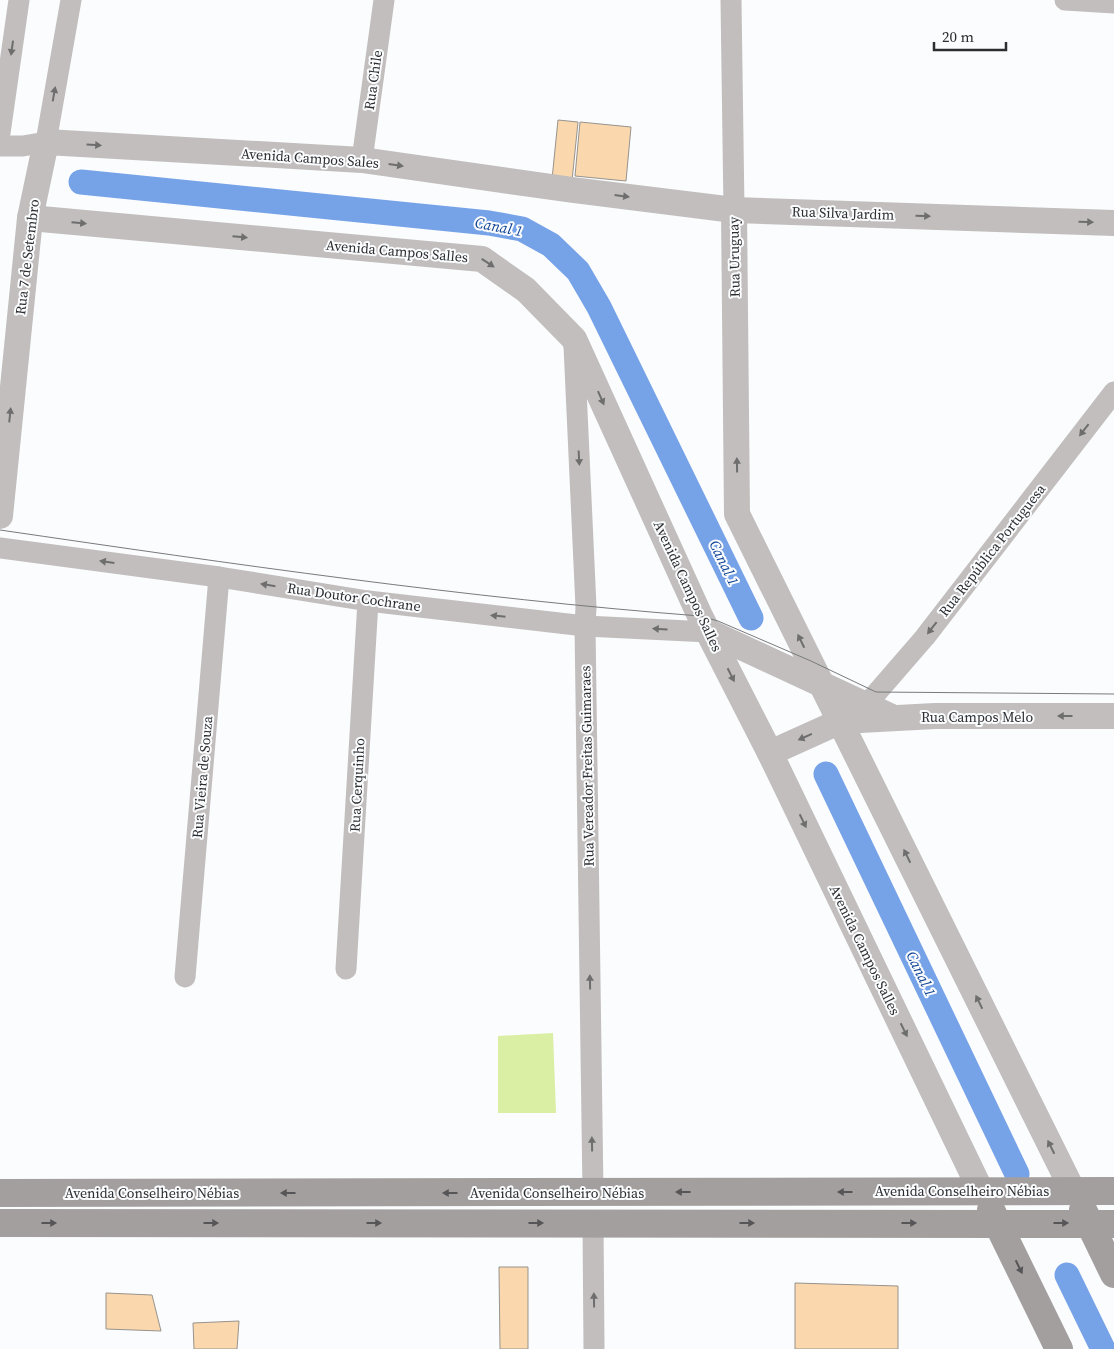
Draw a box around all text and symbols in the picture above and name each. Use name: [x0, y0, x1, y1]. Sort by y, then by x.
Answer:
scale bar: [934, 20, 1006, 52]
text: 20 m: [942, 26, 974, 47]
one-way arrow: [8, 41, 16, 57]
street label: Rua Chile: [359, 49, 387, 111]
one-way arrow: [51, 86, 59, 102]
one-way arrow: [87, 141, 103, 149]
street label: Avenida Campos Sales: [240, 143, 380, 173]
one-way arrow: [388, 161, 404, 169]
one-way arrow: [614, 192, 630, 200]
street label: Rua 7 de Setembro: [10, 198, 44, 316]
street label: Rua Silva Jardim: [791, 201, 895, 225]
water label: Canal 1: [473, 212, 525, 241]
one-way arrow: [916, 212, 932, 220]
street label: Rua Uruguay: [723, 216, 745, 298]
one-way arrow: [1078, 218, 1094, 226]
one-way arrow: [71, 219, 87, 227]
one-way arrow: [233, 233, 249, 241]
street label: Avenida Campos Salles: [325, 235, 469, 267]
one-way arrow: [481, 258, 495, 268]
one-way arrow: [597, 391, 605, 405]
one-way arrow: [6, 407, 14, 423]
one-way arrow: [1079, 423, 1090, 436]
one-way arrow: [576, 450, 584, 466]
one-way arrow: [733, 457, 741, 473]
street label: Rua República Portuguesa: [934, 479, 1051, 620]
street label: Avenida Campos Salles: [649, 517, 727, 655]
water label: Canal 1: [704, 536, 744, 589]
one-way arrow: [99, 558, 115, 566]
street label: Rua Doutor Cochrane: [286, 578, 422, 616]
one-way arrow: [260, 580, 276, 588]
one-way arrow: [490, 612, 506, 620]
one-way arrow: [926, 622, 937, 635]
one-way arrow: [652, 625, 668, 633]
one-way arrow: [797, 634, 805, 648]
street label: Rua Vereador Freitas Guimaraes: [575, 665, 599, 867]
one-way arrow: [727, 668, 735, 682]
street label: Rua Campos Melo: [921, 707, 1033, 727]
one-way arrow: [1057, 712, 1073, 720]
street label: Rua Vieira de Souza: [187, 714, 217, 839]
one-way arrow: [798, 734, 812, 742]
street label: Rua Cerquinho: [345, 737, 369, 832]
one-way arrow: [799, 814, 807, 828]
one-way arrow: [903, 849, 911, 863]
street label: Avenida Campos Salles: [825, 882, 905, 1018]
water label: Canal 1: [901, 947, 941, 1000]
one-way arrow: [585, 973, 593, 989]
one-way arrow: [975, 994, 983, 1009]
one-way arrow: [900, 1023, 908, 1037]
one-way arrow: [588, 1136, 596, 1152]
one-way arrow: [1047, 1140, 1055, 1154]
street label: Avenida Conselheiro Nébias: [875, 1181, 1049, 1201]
street label: Avenida Conselheiro Nébias: [65, 1183, 239, 1203]
street label: Avenida Conselheiro Nébias: [470, 1183, 644, 1203]
one-way arrow: [674, 1188, 690, 1196]
one-way arrow: [837, 1188, 853, 1196]
one-way arrow: [279, 1189, 295, 1197]
one-way arrow: [442, 1189, 458, 1197]
one-way arrow: [41, 1219, 57, 1227]
one-way arrow: [203, 1219, 219, 1227]
one-way arrow: [366, 1219, 382, 1227]
one-way arrow: [528, 1219, 544, 1227]
one-way arrow: [739, 1219, 755, 1227]
one-way arrow: [901, 1219, 917, 1227]
one-way arrow: [1053, 1219, 1069, 1227]
one-way arrow: [1015, 1260, 1023, 1274]
one-way arrow: [590, 1292, 598, 1308]

